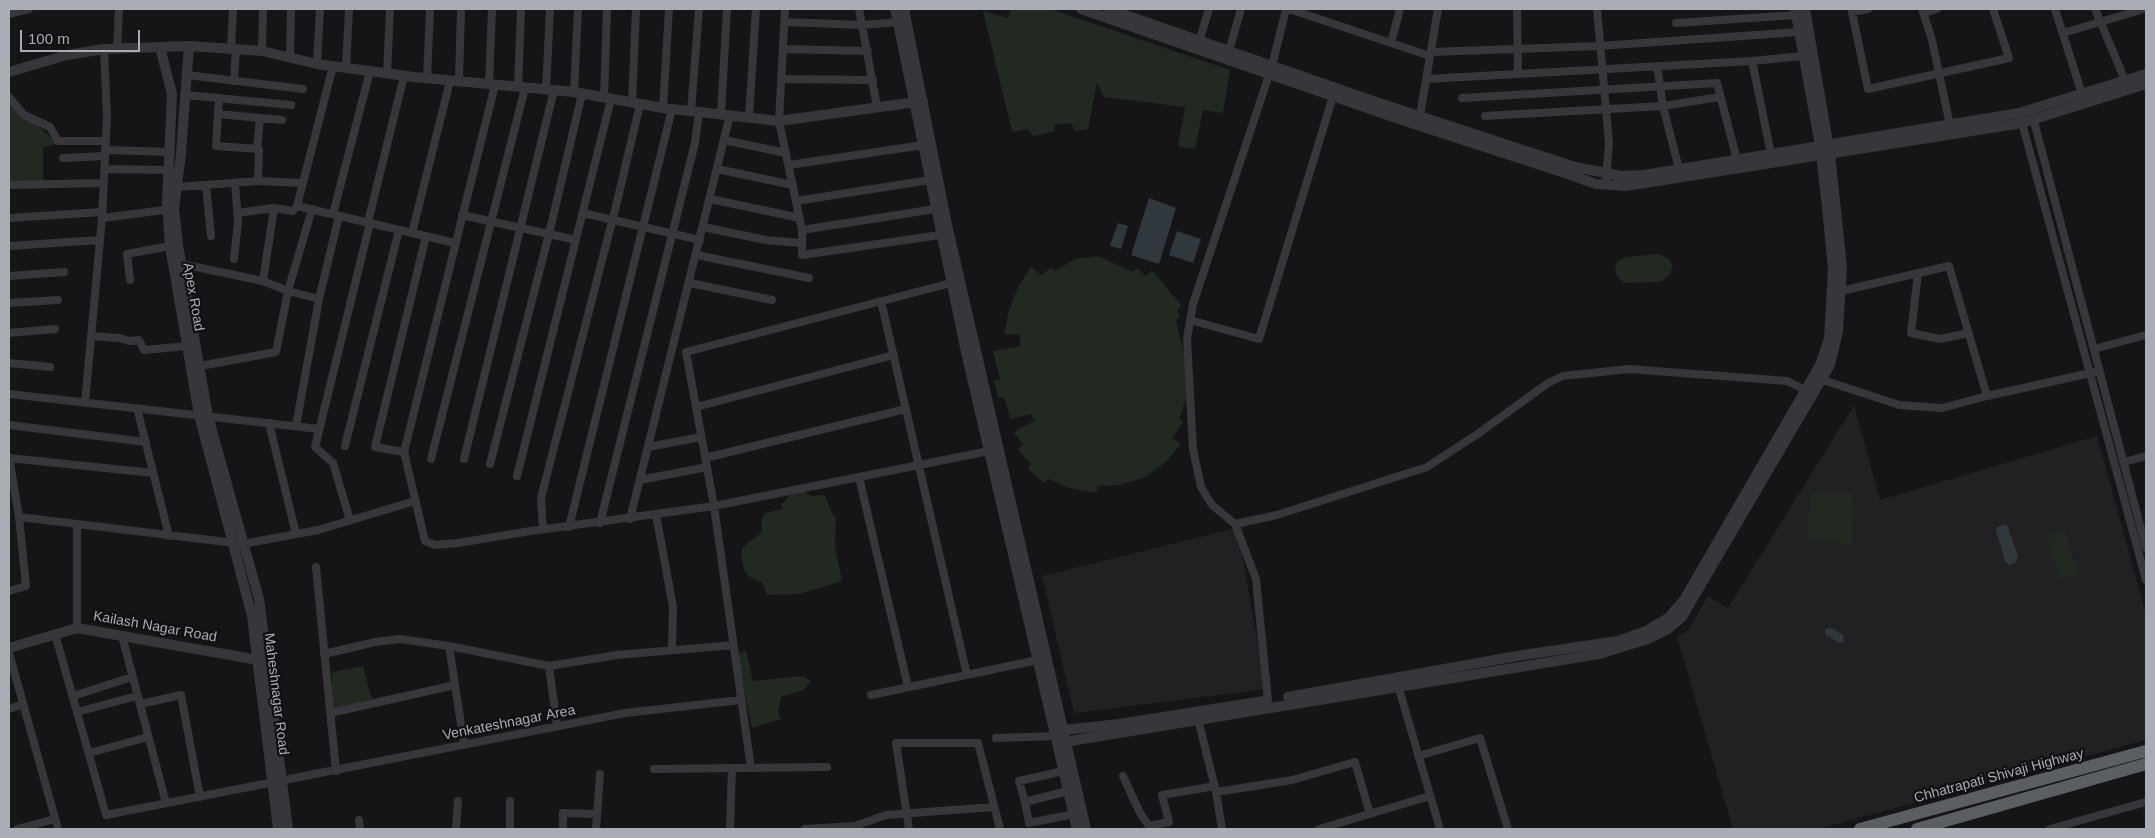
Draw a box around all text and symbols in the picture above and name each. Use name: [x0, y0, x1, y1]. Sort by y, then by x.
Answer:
scale bar: [22, 20, 142, 52]
text: 100 m: [28, 30, 70, 47]
street label: Apex Road: [179, 261, 207, 333]
street label: Kailash Nagar Road: [92, 608, 218, 646]
street label: Maheshnagar Road: [260, 632, 292, 756]
street label: Venkateshnagar Area: [441, 702, 577, 744]
street label: Chhatrapati Shivaji Highway: [1912, 745, 2086, 807]

